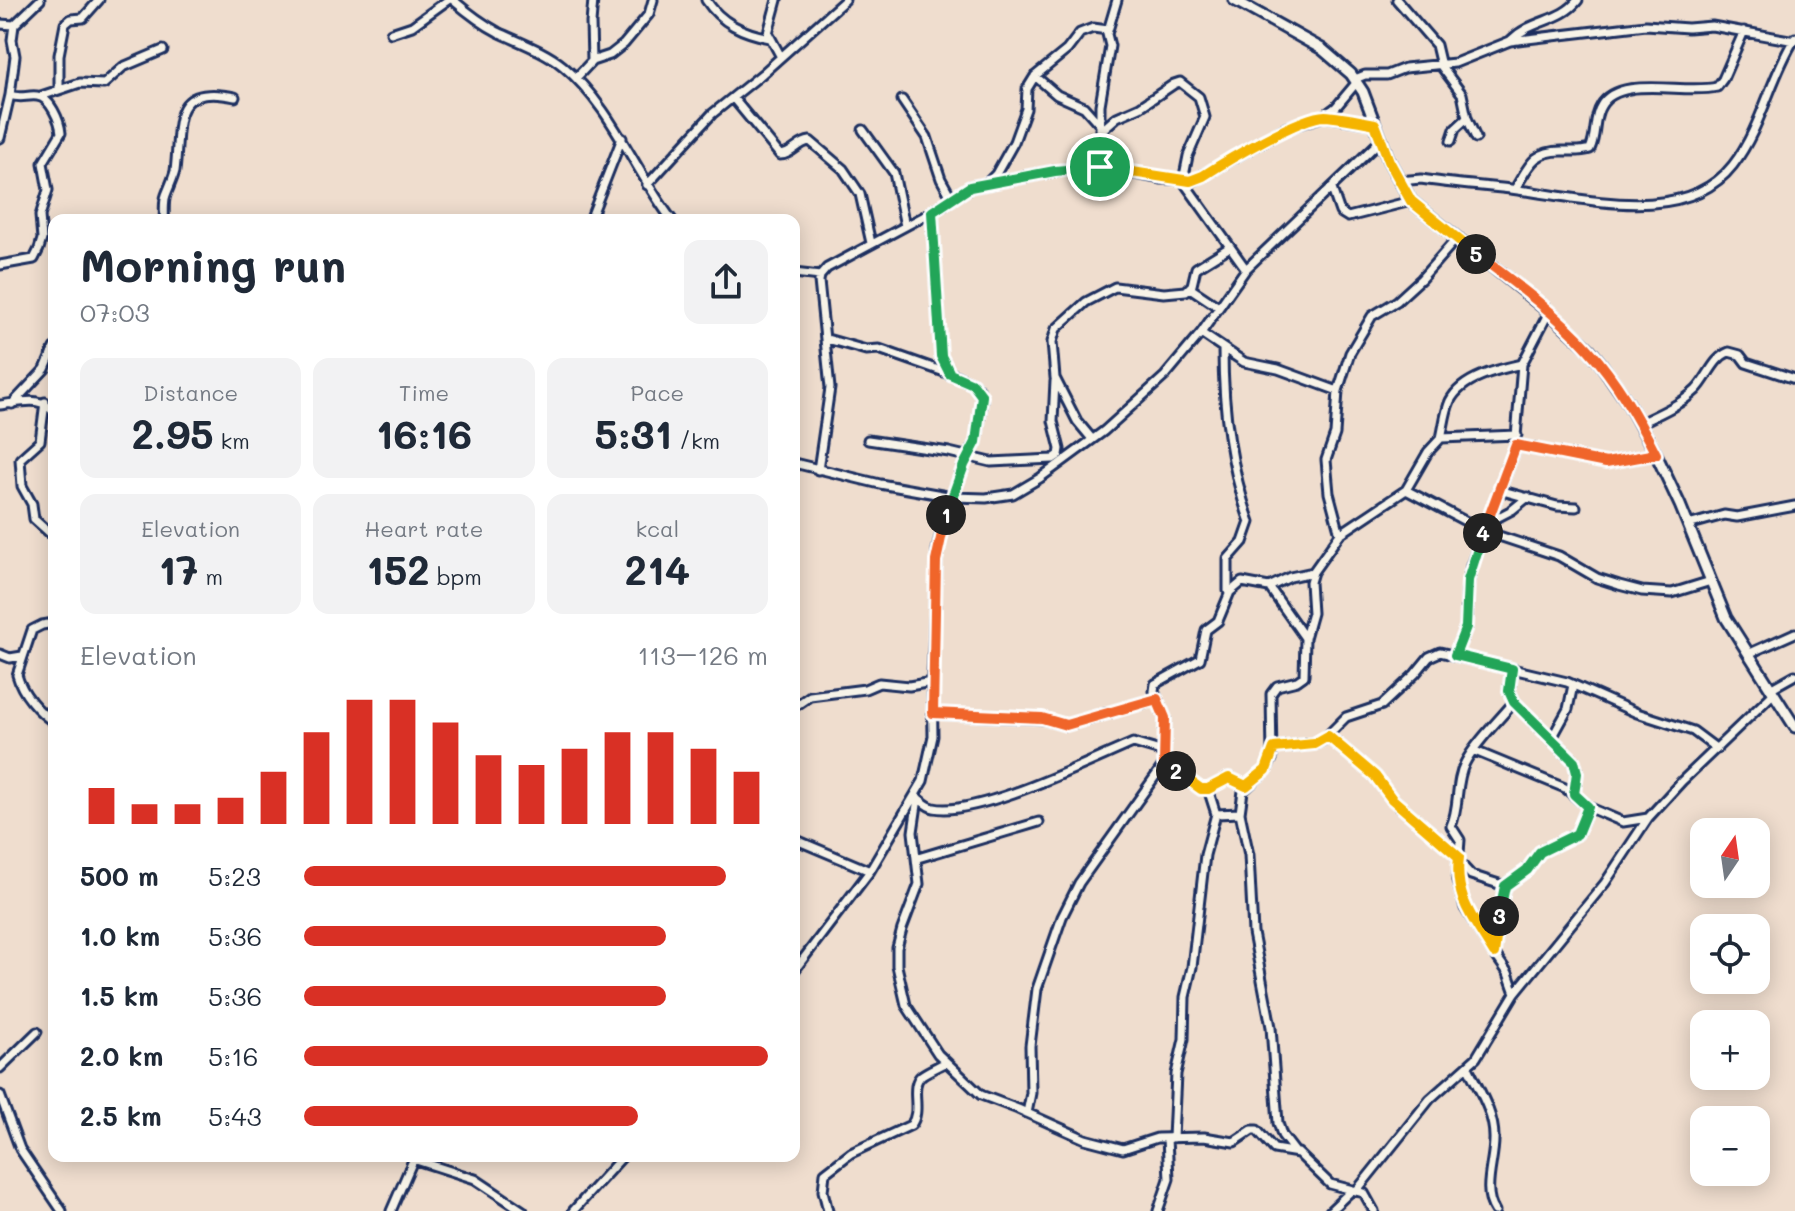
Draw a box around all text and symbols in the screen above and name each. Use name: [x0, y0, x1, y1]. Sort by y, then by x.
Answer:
pin: [1066, 133, 1134, 201]
icon: arrive: [1078, 145, 1122, 189]
pin: 5: [1456, 234, 1496, 274]
text: Morning run: [80, 236, 346, 293]
text: 5: [1470, 239, 1482, 268]
button: share: [684, 240, 768, 324]
text: 07:03: [80, 295, 150, 329]
text: Distance: [143, 378, 238, 407]
text: Time: [399, 378, 449, 407]
text: Pace: [630, 378, 684, 407]
text: 2.95: [131, 407, 214, 459]
text: 16:16: [376, 407, 472, 459]
text: 5:31: [595, 407, 672, 459]
text: km: [214, 426, 250, 455]
text: /km: [672, 426, 720, 455]
pin: 1: [926, 495, 966, 535]
text: 1: [941, 500, 951, 529]
pin: 4: [1463, 513, 1503, 553]
text: Elevation: [141, 514, 240, 543]
text: Heart rate: [365, 514, 483, 543]
text: kcal: [635, 514, 679, 543]
text: 4: [1476, 518, 1490, 547]
text: 17: [158, 543, 198, 595]
text: 152: [366, 543, 430, 595]
text: 214: [625, 543, 690, 595]
text: m: [198, 562, 223, 591]
text: bpm: [430, 562, 482, 591]
text: Elevation: [80, 638, 197, 672]
text: 113–126 m: [637, 638, 768, 672]
pin: 2: [1156, 751, 1196, 791]
text: 2: [1170, 756, 1182, 785]
north arrow: [1690, 818, 1770, 898]
map controls: [1690, 818, 1770, 1186]
text: 500 m: [80, 859, 159, 893]
text: 5:23: [208, 859, 261, 893]
pin: 3: [1479, 896, 1519, 936]
text: 3: [1492, 901, 1506, 930]
button: locate: [1690, 914, 1770, 994]
text: 1.0 km: [80, 919, 160, 953]
text: 5:36: [208, 919, 262, 953]
text: 1.5 km: [80, 979, 159, 1013]
text: 5:36: [208, 979, 262, 1013]
button: +: [1690, 1010, 1770, 1090]
text: 2.0 km: [80, 1039, 163, 1073]
text: 5:16: [208, 1039, 259, 1073]
text: 2.5 km: [80, 1099, 162, 1133]
text: 5:43: [208, 1099, 262, 1133]
button: −: [1690, 1106, 1770, 1186]

